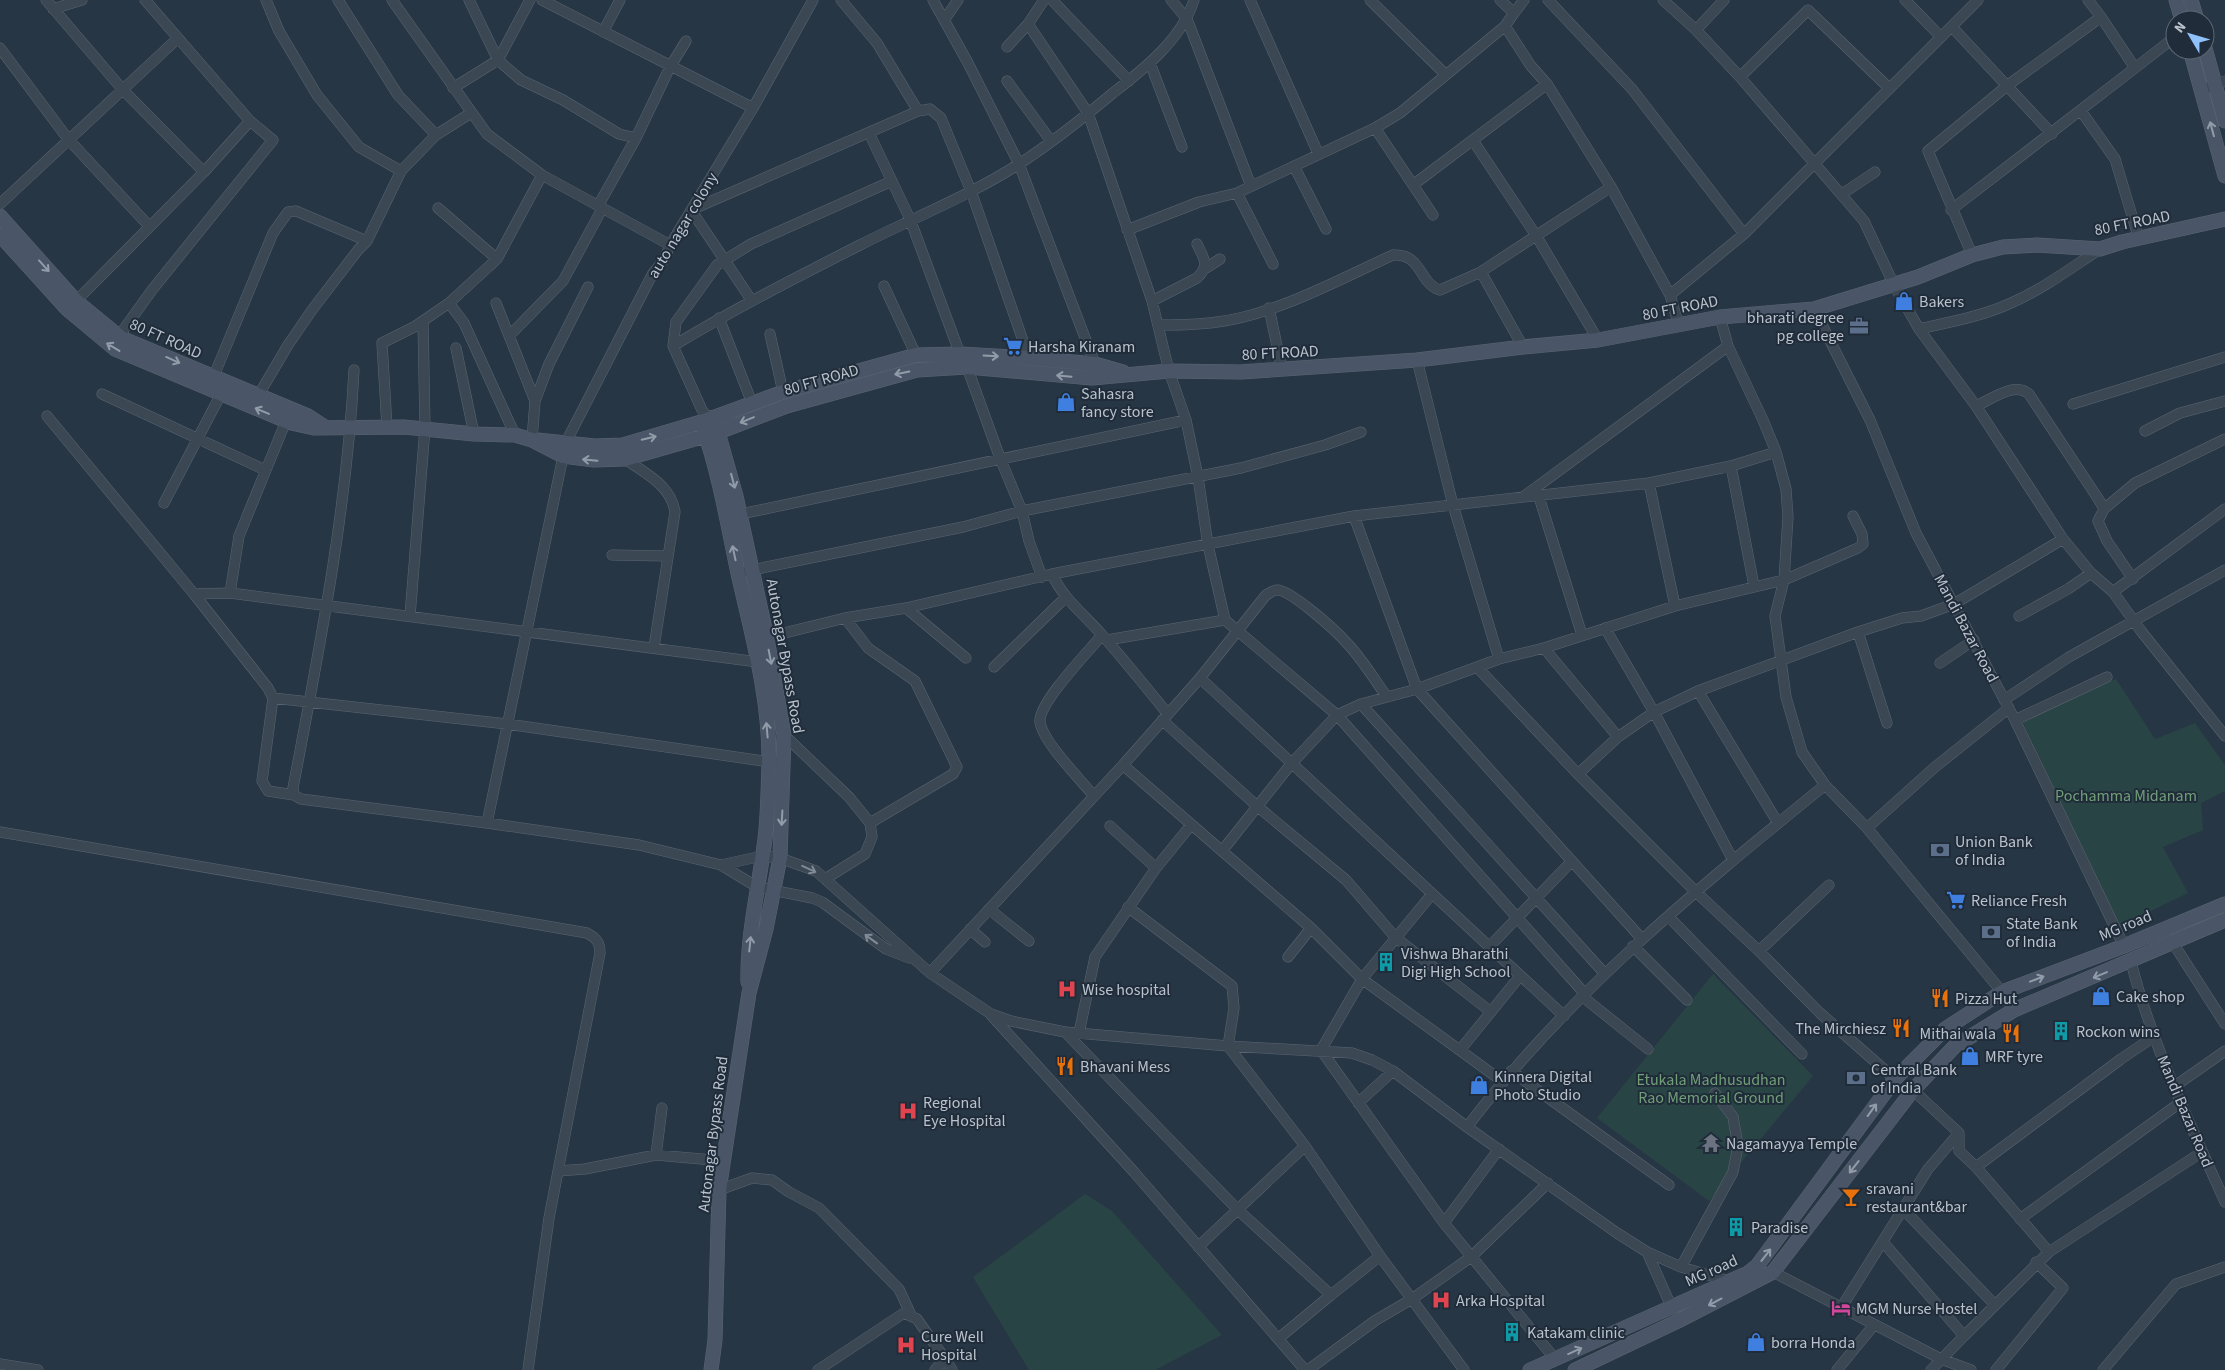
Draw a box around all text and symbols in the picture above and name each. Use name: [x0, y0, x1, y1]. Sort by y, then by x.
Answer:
north arrow: [2165, 10, 2215, 60]
text: N: [2170, 18, 2191, 37]
one-way arrow: [2207, 121, 2216, 137]
street label: auto nagar colony: [643, 168, 723, 283]
street label: 80 FT ROAD: [2092, 205, 2172, 241]
one-way arrow: [38, 259, 50, 272]
street label: 80 FT ROAD: [1640, 290, 1720, 326]
shop icon: Bakers: [1893, 290, 1915, 312]
place label: Bakers: [1919, 291, 1965, 313]
place label: bharati degree pg college: [1747, 307, 1844, 347]
street label: 80 FT ROAD: [126, 313, 205, 365]
office icon: bharati degree pg college: [1848, 315, 1870, 337]
supermarket icon: Harsha Kiranam: [1002, 335, 1024, 357]
place label: Harsha Kiranam: [1028, 336, 1135, 358]
street label: 80 FT ROAD: [1241, 340, 1319, 366]
one-way arrow: [107, 341, 121, 351]
one-way arrow: [983, 351, 999, 360]
one-way arrow: [165, 356, 180, 366]
street label: 80 FT ROAD: [781, 359, 861, 401]
one-way arrow: [894, 369, 910, 378]
one-way arrow: [1056, 371, 1072, 381]
place label: Sahasra fancy store: [1081, 383, 1154, 423]
shop icon: Sahasra fancy store: [1055, 391, 1077, 413]
one-way arrow: [255, 406, 271, 415]
one-way arrow: [739, 417, 754, 426]
one-way arrow: [641, 433, 657, 442]
one-way arrow: [583, 455, 599, 464]
one-way arrow: [728, 473, 738, 489]
one-way arrow: [729, 546, 739, 562]
street label: Mandi Bazar Road: [1928, 571, 2004, 686]
street label: Autonagar Bypass Road: [761, 577, 809, 735]
one-way arrow: [766, 649, 776, 665]
one-way arrow: [762, 723, 772, 739]
park label: Pochamma Midanam: [2055, 785, 2197, 807]
one-way arrow: [777, 810, 787, 826]
place label: Union Bank of India: [1955, 831, 2033, 871]
bank icon: Union Bank of India: [1929, 839, 1951, 861]
one-way arrow: [801, 864, 816, 874]
supermarket icon: Reliance Fresh: [1945, 889, 1967, 911]
place label: Reliance Fresh: [1971, 890, 2067, 912]
street label: MG road: [2096, 905, 2155, 947]
place label: State Bank of India: [2006, 913, 2078, 953]
bank icon: State Bank of India: [1980, 921, 2002, 943]
one-way arrow: [865, 933, 878, 944]
one-way arrow: [745, 936, 755, 952]
place label: Vishwa Bharathi Digi High School: [1401, 943, 1510, 983]
building icon: Vishwa Bharathi Digi High School: [1375, 951, 1397, 973]
one-way arrow: [2093, 970, 2108, 980]
one-way arrow: [2029, 973, 2044, 983]
hospital icon: Wise hospital: [1056, 978, 1078, 1000]
place label: Wise hospital: [1082, 979, 1170, 1001]
shop icon: Cake shop: [2090, 985, 2112, 1007]
place label: Cake shop: [2116, 986, 2185, 1008]
restaurant icon: Pizza Hut: [1929, 987, 1951, 1009]
place label: Pizza Hut: [1955, 988, 2018, 1010]
restaurant icon: The Mirchiesz: [1890, 1017, 1912, 1039]
place label: The Mirchiesz: [1795, 1018, 1886, 1040]
building icon: Rockon wins: [2050, 1020, 2072, 1042]
place label: Rockon wins: [2076, 1021, 2160, 1043]
restaurant icon: Mithai wala: [2000, 1022, 2022, 1044]
place label: Mithai wala: [1920, 1023, 1996, 1045]
shop icon: MRF tyre: [1959, 1045, 1981, 1067]
place label: MRF tyre: [1985, 1046, 2043, 1068]
street label: Mandi Bazar Road: [2152, 1052, 2219, 1171]
street label: Autonagar Bypass Road: [693, 1055, 733, 1213]
restaurant icon: Bhavani Mess: [1054, 1055, 1076, 1077]
place label: Bhavani Mess: [1080, 1056, 1171, 1078]
place label: Central Bank of India: [1871, 1059, 1957, 1099]
place label: Kinnera Digital Photo Studio: [1494, 1066, 1592, 1106]
bank icon: Central Bank of India: [1845, 1067, 1867, 1089]
park label: Etukala Madhusudhan Rao Memorial Ground: [1636, 1069, 1786, 1109]
shop icon: Kinnera Digital Photo Studio: [1468, 1074, 1490, 1096]
place label: Regional Eye Hospital: [923, 1092, 1006, 1132]
hospital icon: Regional Eye Hospital: [897, 1100, 919, 1122]
one-way arrow: [1867, 1103, 1877, 1117]
temple icon: Nagamayya Temple: [1700, 1132, 1722, 1154]
place label: Nagamayya Temple: [1726, 1133, 1857, 1155]
one-way arrow: [1848, 1160, 1859, 1173]
place label: sravani restaurant&bar: [1866, 1178, 1967, 1218]
bar icon: sravani restaurant&bar: [1840, 1186, 1862, 1208]
building icon: Paradise: [1725, 1216, 1747, 1238]
place label: Paradise: [1751, 1217, 1808, 1239]
one-way arrow: [1760, 1249, 1771, 1262]
street label: MG road: [1682, 1250, 1741, 1292]
hospital icon: Arka Hospital: [1430, 1289, 1452, 1311]
place label: Arka Hospital: [1456, 1290, 1545, 1312]
one-way arrow: [1708, 1297, 1723, 1307]
hotel icon: MGM Nurse Hostel: [1830, 1297, 1852, 1319]
place label: MGM Nurse Hostel: [1856, 1298, 1977, 1320]
building icon: Katakam clinic: [1501, 1321, 1523, 1343]
place label: Katakam clinic: [1527, 1322, 1625, 1344]
place label: Cure Well Hospital: [921, 1326, 984, 1366]
shop icon: borra Honda: [1745, 1331, 1767, 1353]
place label: borra Honda: [1771, 1332, 1855, 1354]
hospital icon: Cure Well Hospital: [895, 1334, 917, 1356]
one-way arrow: [1567, 1345, 1582, 1355]

